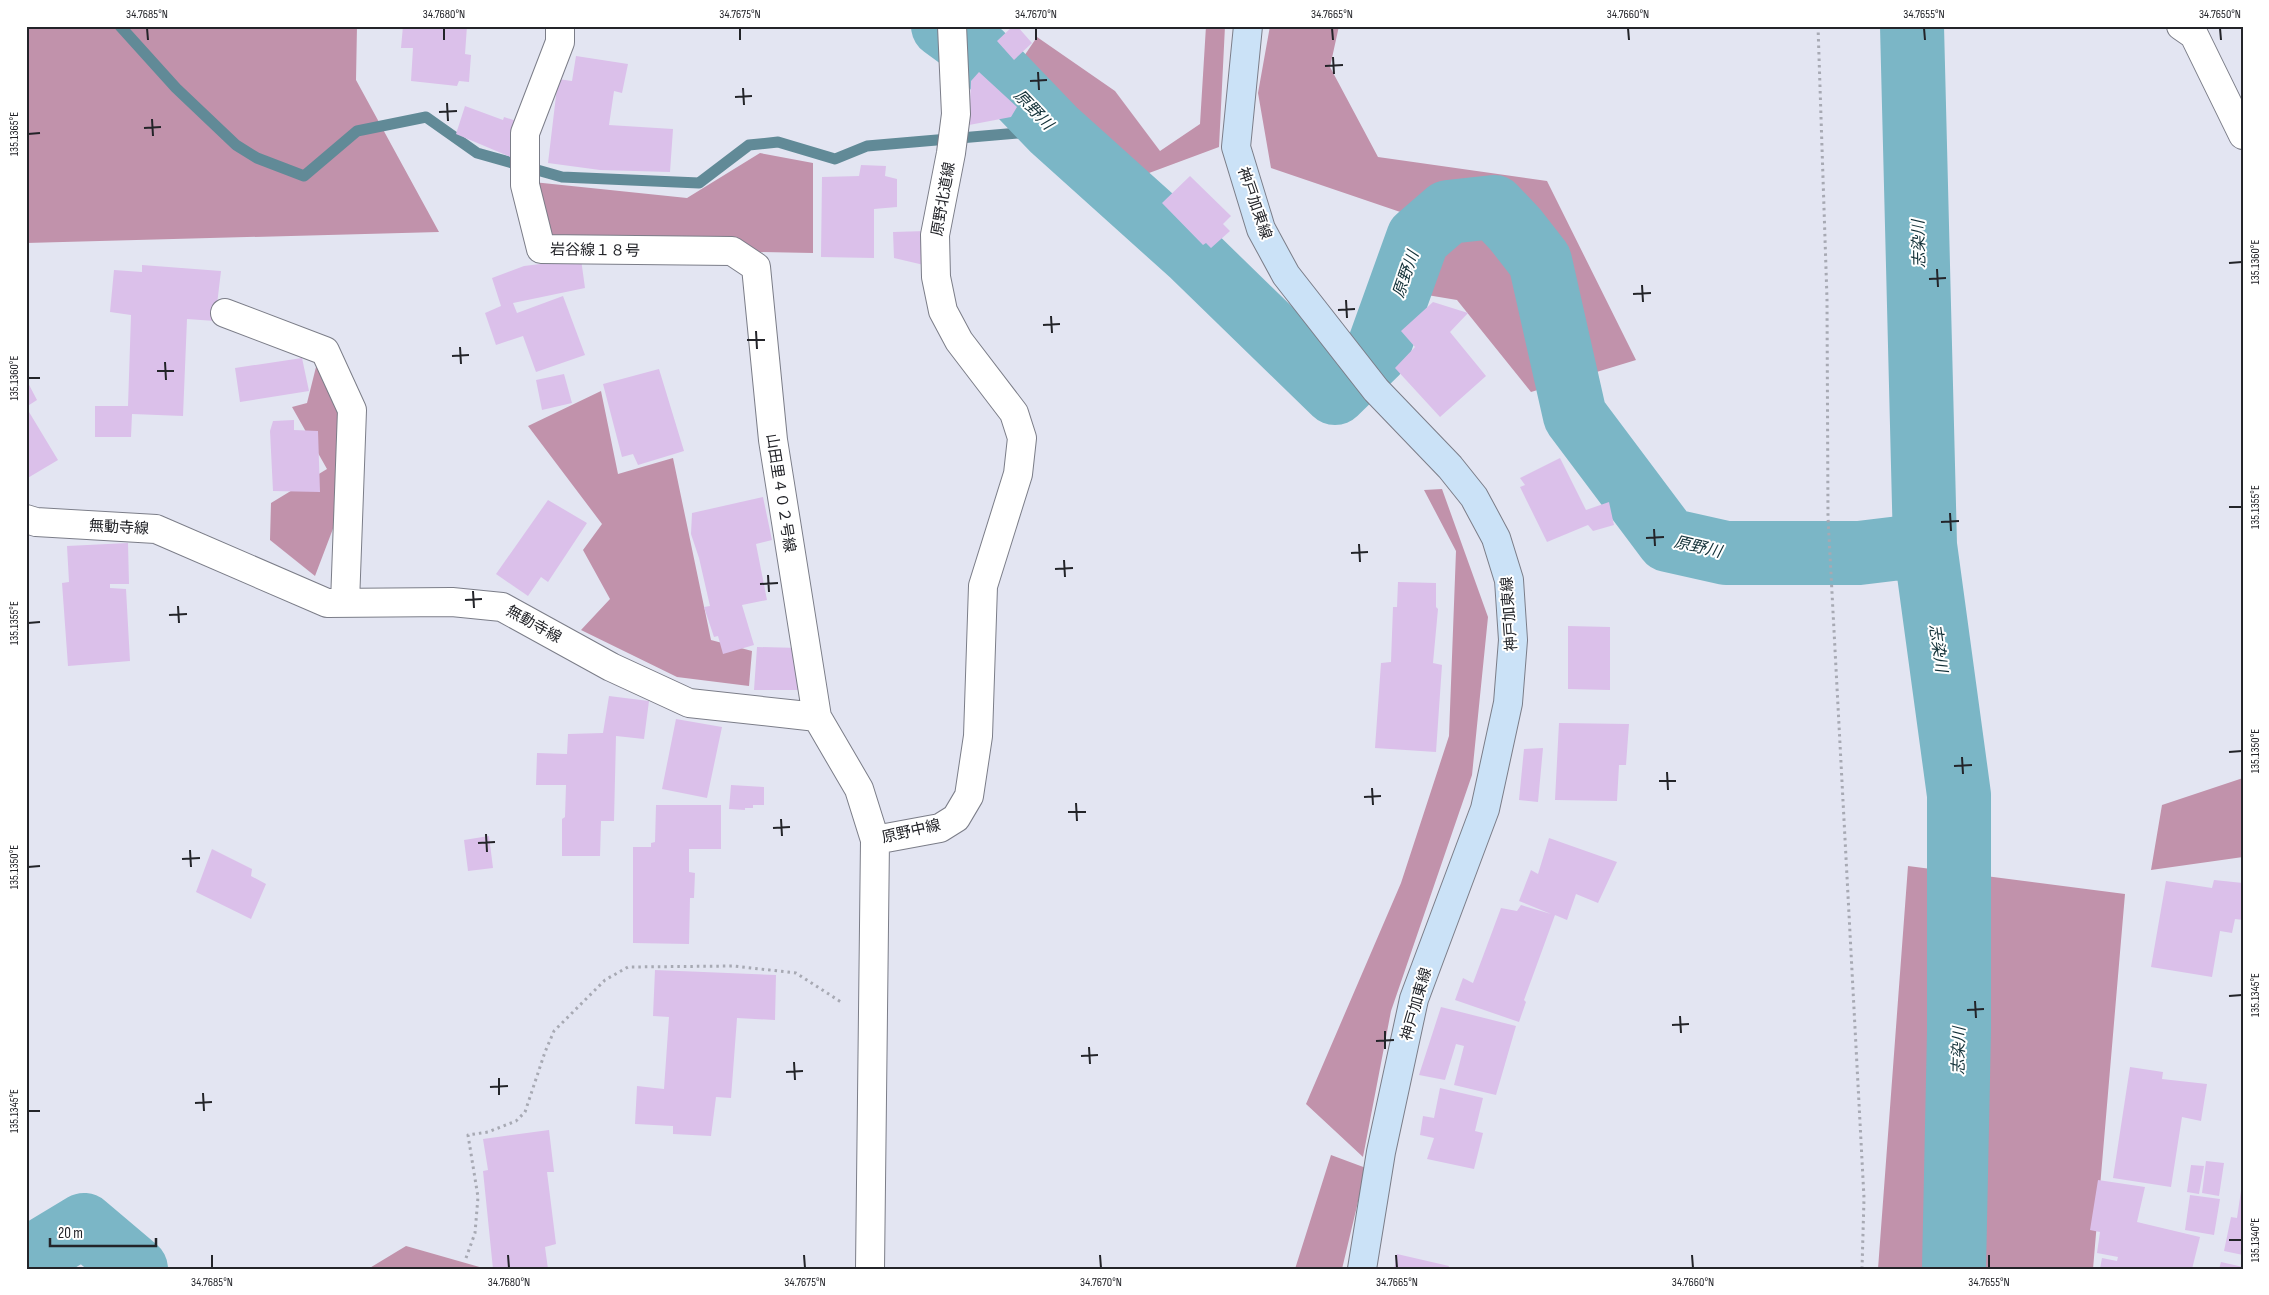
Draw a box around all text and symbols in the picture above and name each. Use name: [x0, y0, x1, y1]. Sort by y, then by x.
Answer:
text: 34.7685°N: [126, 7, 168, 22]
text: 34.7680°N: [423, 7, 465, 22]
text: 34.7675°N: [719, 7, 761, 22]
text: 34.7670°N: [1015, 7, 1057, 22]
text: 34.7665°N: [1311, 7, 1353, 22]
text: 34.7660°N: [1607, 7, 1649, 22]
text: 34.7655°N: [1903, 7, 1945, 22]
text: 34.7650°N: [2199, 7, 2241, 22]
water label: 原野川: [1009, 86, 1058, 135]
text: 135.1365°E: [7, 112, 22, 156]
street label: 原野北道線: [928, 160, 959, 238]
street label: 神戸加東線: [1233, 165, 1276, 242]
water label: 志染川: [1910, 218, 1929, 268]
street label: 岩谷線１８号: [550, 240, 640, 261]
text: 135.1360°E: [2248, 240, 2263, 284]
water label: 原野川: [1390, 247, 1424, 300]
text: 135.1360°E: [7, 356, 22, 400]
street label: 山田里４０２号線: [762, 432, 799, 554]
text: 135.1355°E: [2248, 485, 2263, 529]
street label: 無動寺線: [89, 516, 149, 539]
water label: 原野川: [1672, 533, 1725, 563]
street label: 神戸加東線: [1497, 576, 1522, 652]
text: 135.1355°E: [7, 601, 22, 645]
street label: 無動寺線: [503, 602, 565, 647]
water label: 志染川: [1925, 623, 1951, 675]
text: 135.1350°E: [2248, 729, 2263, 773]
street label: 原野中線: [880, 815, 942, 847]
text: 135.1350°E: [7, 845, 22, 889]
street label: 神戸加東線: [1397, 965, 1436, 1043]
text: 135.1345°E: [2248, 973, 2263, 1017]
water label: 志染川: [1950, 1025, 1969, 1075]
text: 135.1345°E: [7, 1089, 22, 1133]
scale bar: [50, 1215, 156, 1247]
text: 135.1340°E: [2248, 1218, 2263, 1262]
text: 20 m: [58, 1224, 83, 1243]
text: 34.7685°N: [191, 1275, 233, 1290]
text: 34.7680°N: [488, 1275, 530, 1290]
text: 34.7675°N: [784, 1275, 826, 1290]
text: 34.7670°N: [1080, 1275, 1122, 1290]
text: 34.7665°N: [1376, 1275, 1418, 1290]
text: 34.7660°N: [1672, 1275, 1714, 1290]
text: 34.7655°N: [1968, 1275, 2010, 1290]

